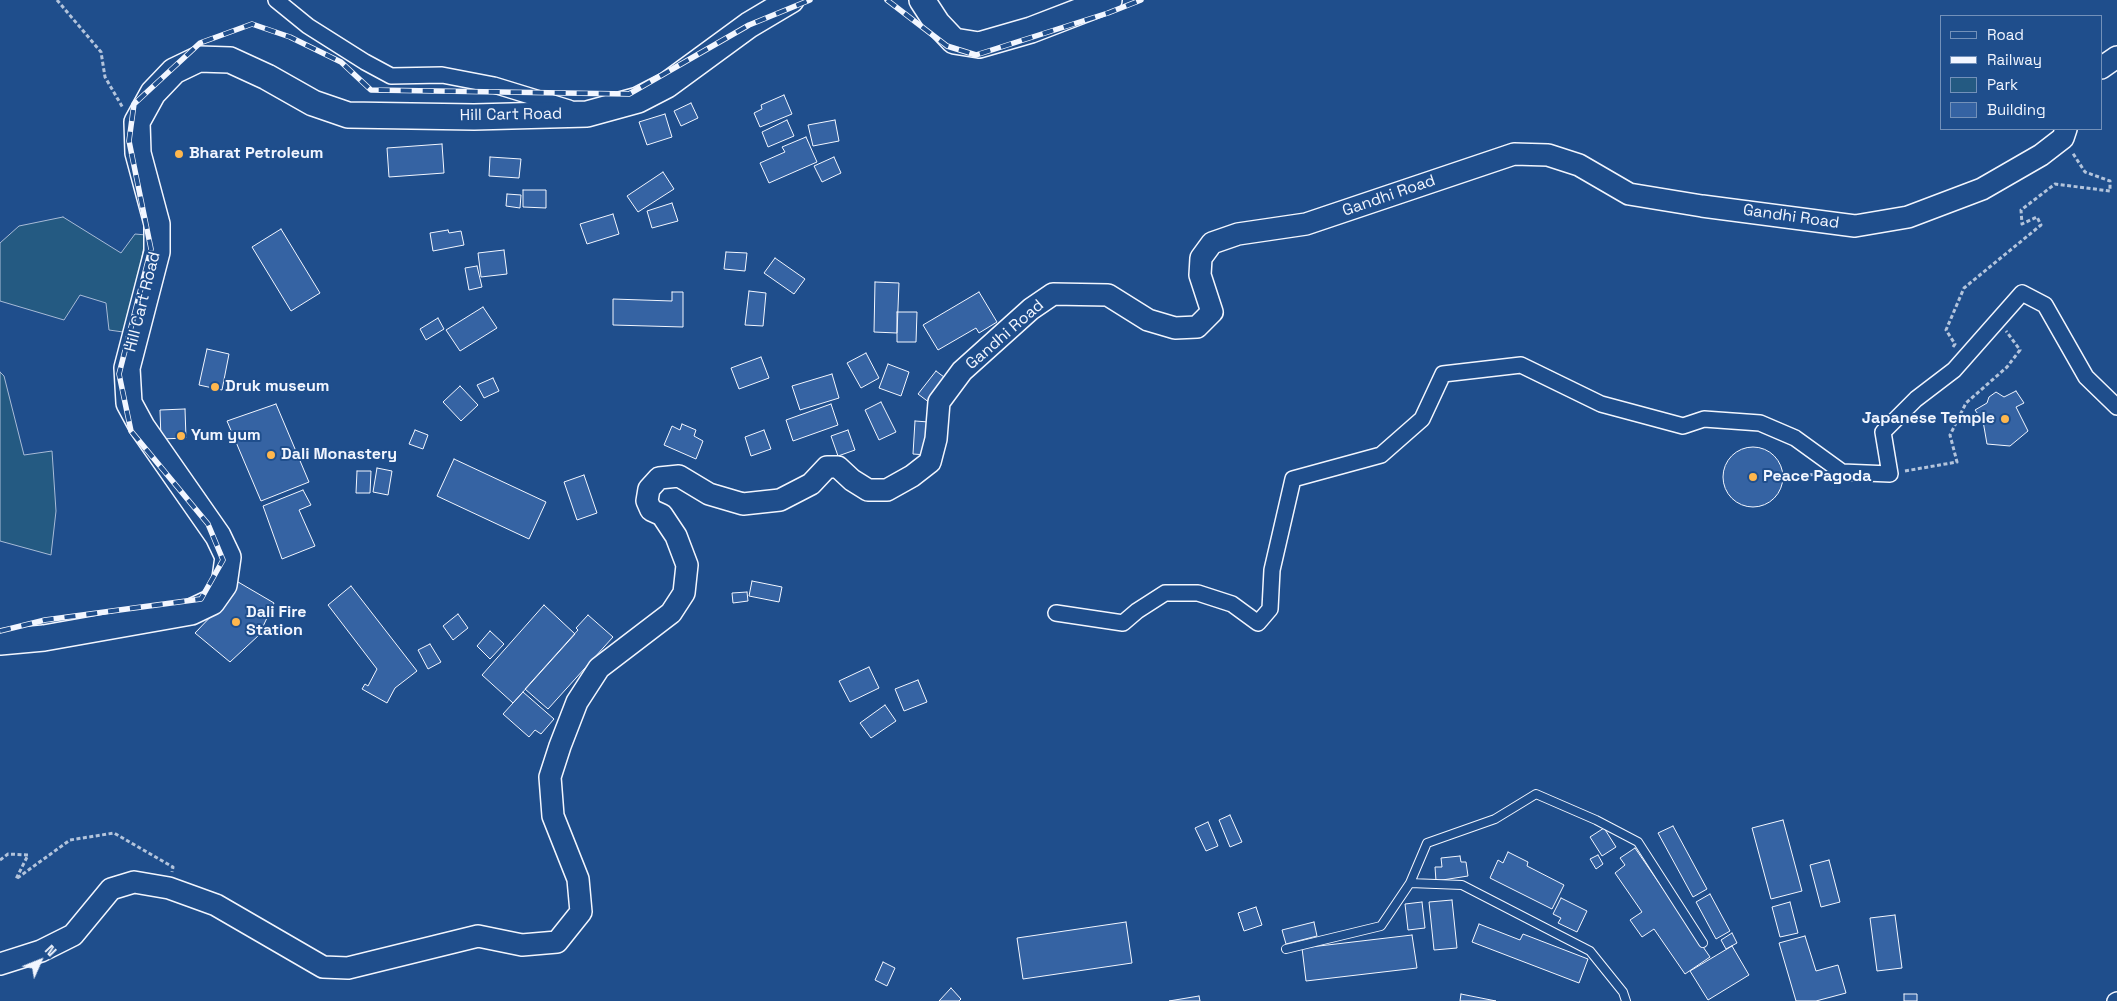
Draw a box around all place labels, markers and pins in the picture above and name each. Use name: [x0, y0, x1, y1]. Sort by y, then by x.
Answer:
place label: Bharat Petroleum: [189, 144, 323, 164]
marker: Bharat Petroleum: [173, 148, 185, 160]
place label: Druk museum: [225, 377, 329, 397]
marker: Druk museum: [209, 381, 221, 393]
place label: Japanese Temple: [1862, 409, 1995, 429]
marker: Japanese Temple: [1999, 413, 2011, 425]
place label: Yum yum: [191, 426, 261, 446]
marker: Yum yum: [175, 430, 187, 442]
place label: Dali Monastery: [281, 445, 397, 465]
marker: Dali Monastery: [265, 449, 277, 461]
place label: Peace Pagoda: [1763, 467, 1872, 487]
marker: Peace Pagoda: [1747, 471, 1759, 483]
place label: Dali Fire Station: [246, 603, 307, 641]
marker: Dali Fire Station: [230, 616, 242, 628]

